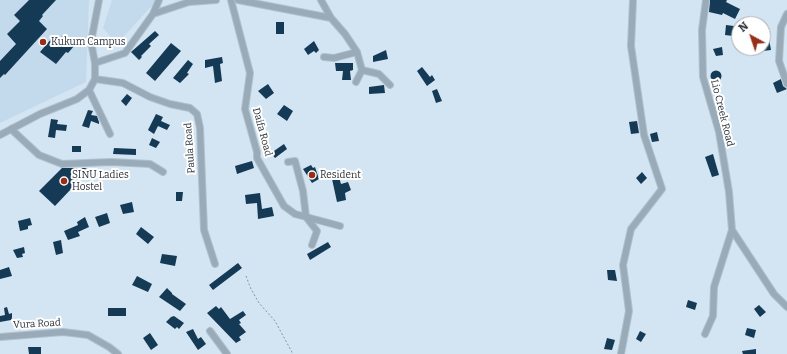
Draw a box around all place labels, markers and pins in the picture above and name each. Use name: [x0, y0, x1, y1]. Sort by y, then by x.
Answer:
place label: Kukum Campus: [51, 36, 125, 48]
marker: Kukum Campus: [38, 37, 48, 47]
place label: SINU Ladies Hostel: [72, 169, 129, 192]
place label: Resident: [320, 169, 361, 181]
marker: Resident: [307, 170, 317, 180]
marker: SINU Ladies Hostel: [59, 176, 69, 186]

